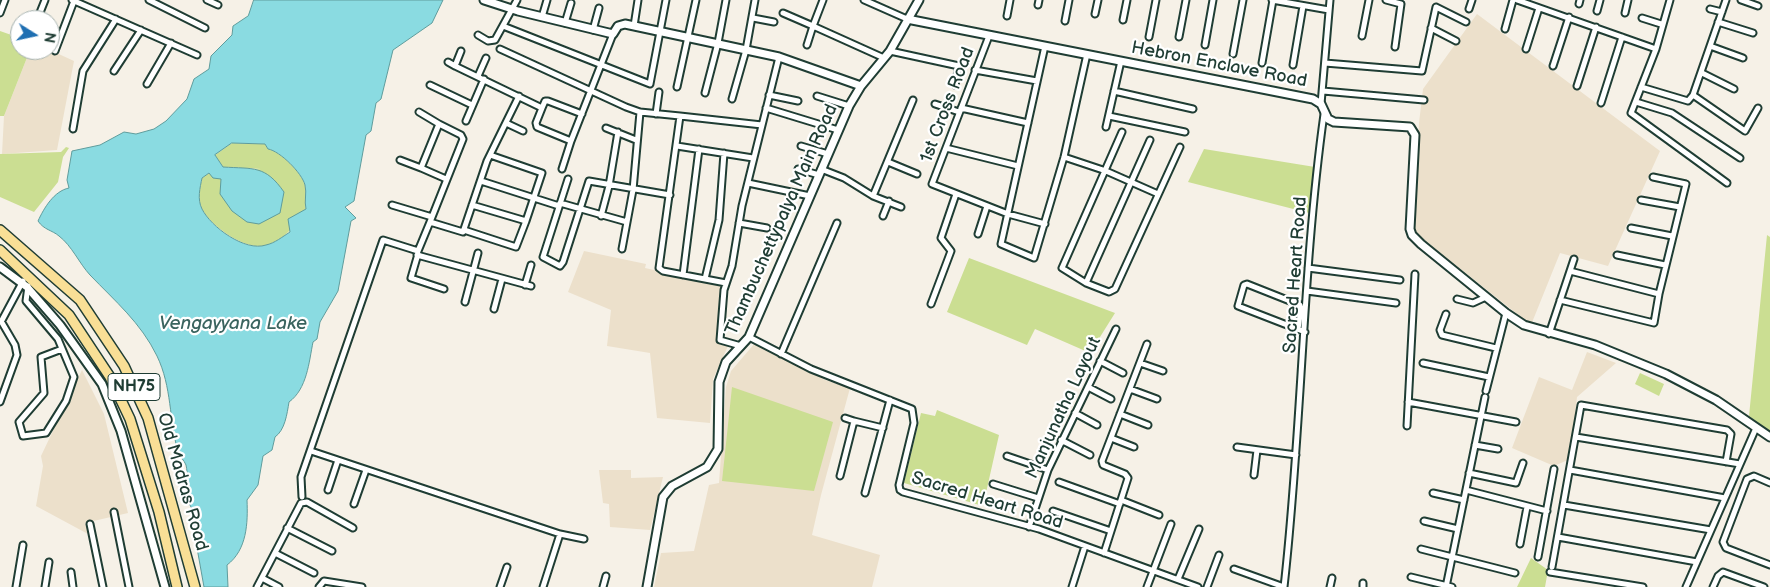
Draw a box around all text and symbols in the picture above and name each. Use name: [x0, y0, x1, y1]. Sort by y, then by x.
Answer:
north arrow: [10, 10, 60, 60]
text: N: [40, 31, 59, 44]
street label: Hebron Enclave Road: [1129, 37, 1309, 93]
street label: 1st Cross Road: [916, 44, 980, 166]
street label: Thambuchettypalya Main Road: [721, 101, 843, 339]
street label: Sacred Heart Road: [1280, 196, 1312, 354]
water label: Vengayyana Lake: [159, 313, 307, 335]
street label: Manjunatha Layout: [1022, 334, 1106, 482]
road number: NH75: [108, 374, 160, 401]
street label: Old Madras Road: [152, 411, 212, 553]
street label: Sacred Heart Road: [909, 468, 1065, 534]

